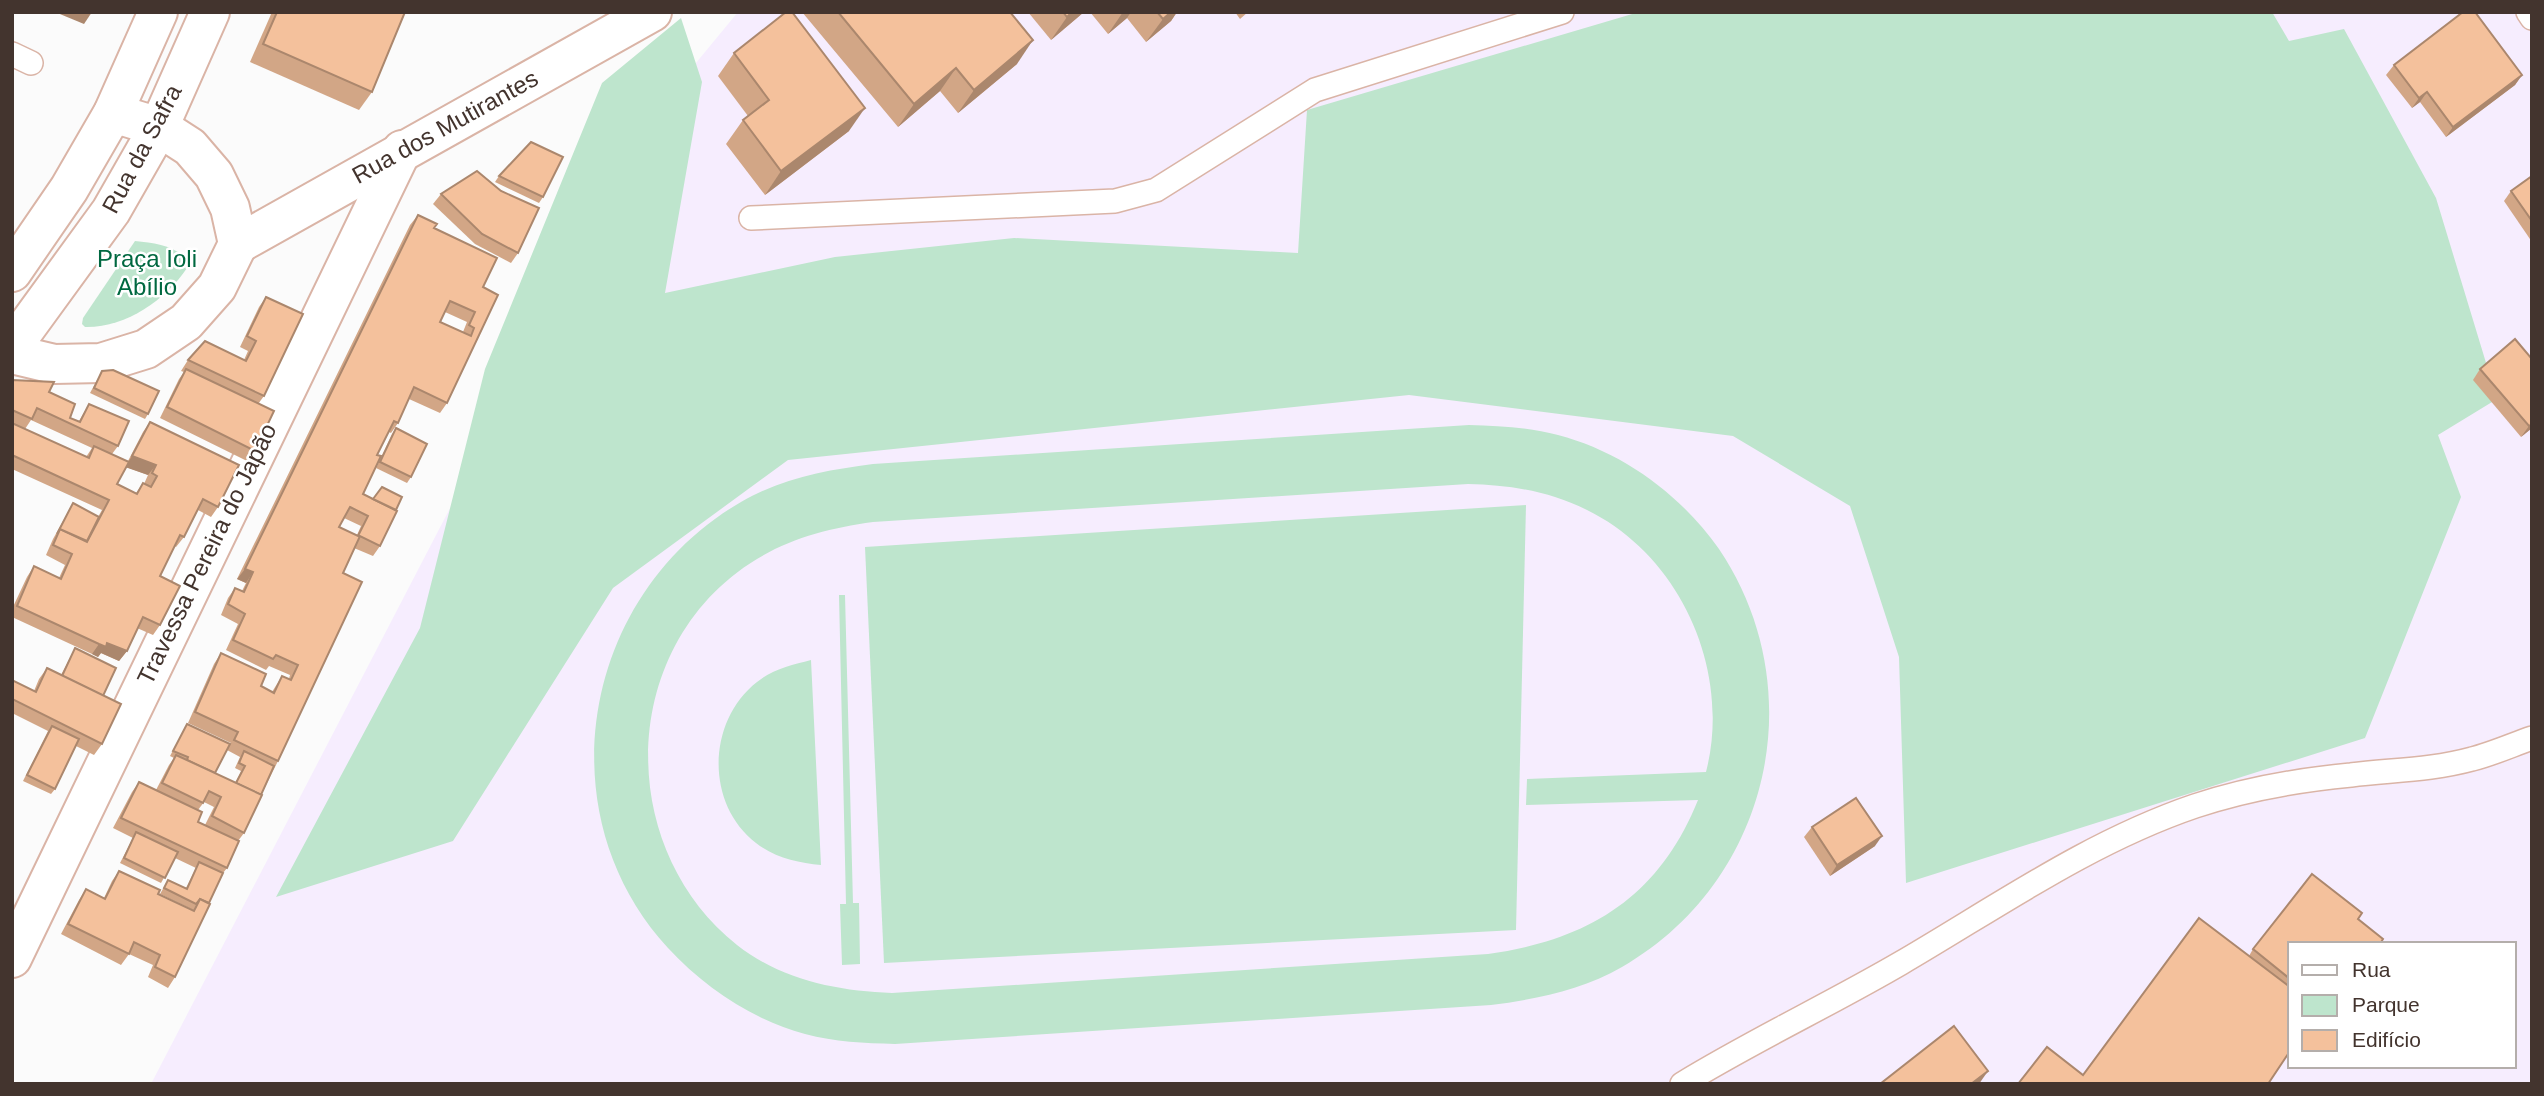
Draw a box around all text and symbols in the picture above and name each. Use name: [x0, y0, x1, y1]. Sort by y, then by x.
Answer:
street label: Rua dos Mutirantes: [347, 64, 542, 189]
street label: Rua da Safra: [96, 79, 187, 218]
park label: Praça Ioli Abílio: [97, 245, 197, 300]
street label: Travessa Pereira do Japão: [131, 419, 282, 689]
legend: [2288, 942, 2516, 1068]
text: Rua: [2352, 958, 2391, 981]
text: Parque: [2352, 993, 2420, 1016]
text: Edifício: [2352, 1028, 2421, 1051]

